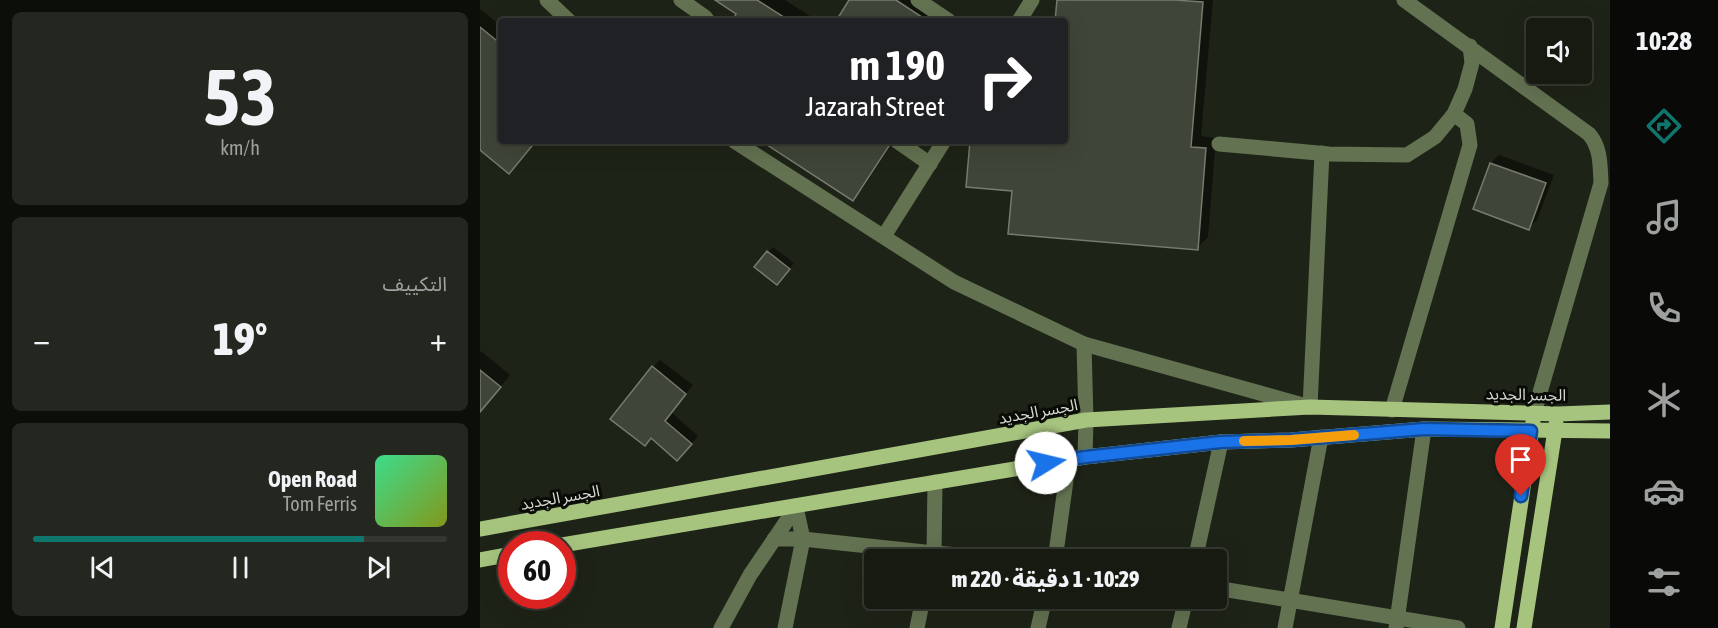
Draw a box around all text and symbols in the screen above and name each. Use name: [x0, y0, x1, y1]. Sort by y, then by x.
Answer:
map controls: [1526, 18, 1592, 84]
button: sound: [1526, 18, 1592, 84]
text: 10:28: [1636, 25, 1692, 56]
text: 190 m: [850, 41, 945, 89]
icon: right: [966, 42, 1044, 120]
text: 53: [203, 52, 277, 142]
text: Jazarah Street: [806, 91, 945, 122]
icon: directions: [1643, 105, 1685, 147]
text: km/h: [220, 136, 260, 159]
icon: music: [1643, 196, 1685, 238]
text: التكييف: [383, 272, 447, 295]
icon: phone: [1643, 287, 1685, 329]
text: 19°: [213, 313, 267, 365]
text: −: [33, 320, 50, 358]
text: +: [430, 320, 447, 358]
icon: climate: [1643, 379, 1685, 421]
street label: الجسر الجديد: [1486, 384, 1566, 405]
street label: الجسر الجديد: [997, 395, 1079, 428]
position arrow: [1014, 431, 1078, 495]
pin: [1495, 434, 1546, 496]
icon: arrive: [1504, 443, 1537, 476]
text: Open Road: [268, 466, 357, 492]
icon: car: [1643, 470, 1685, 512]
street label: الجسر الجديد: [519, 481, 601, 514]
text: Tom Ferris: [283, 492, 357, 515]
speed limit sign: 60: [498, 531, 576, 609]
icon: previous: [86, 551, 119, 584]
icon: pause: [224, 551, 257, 584]
icon: next: [362, 551, 395, 584]
icon: filters: [1643, 561, 1685, 603]
text: 10:29 · 1 دقيقة · 220 m: [952, 566, 1139, 592]

